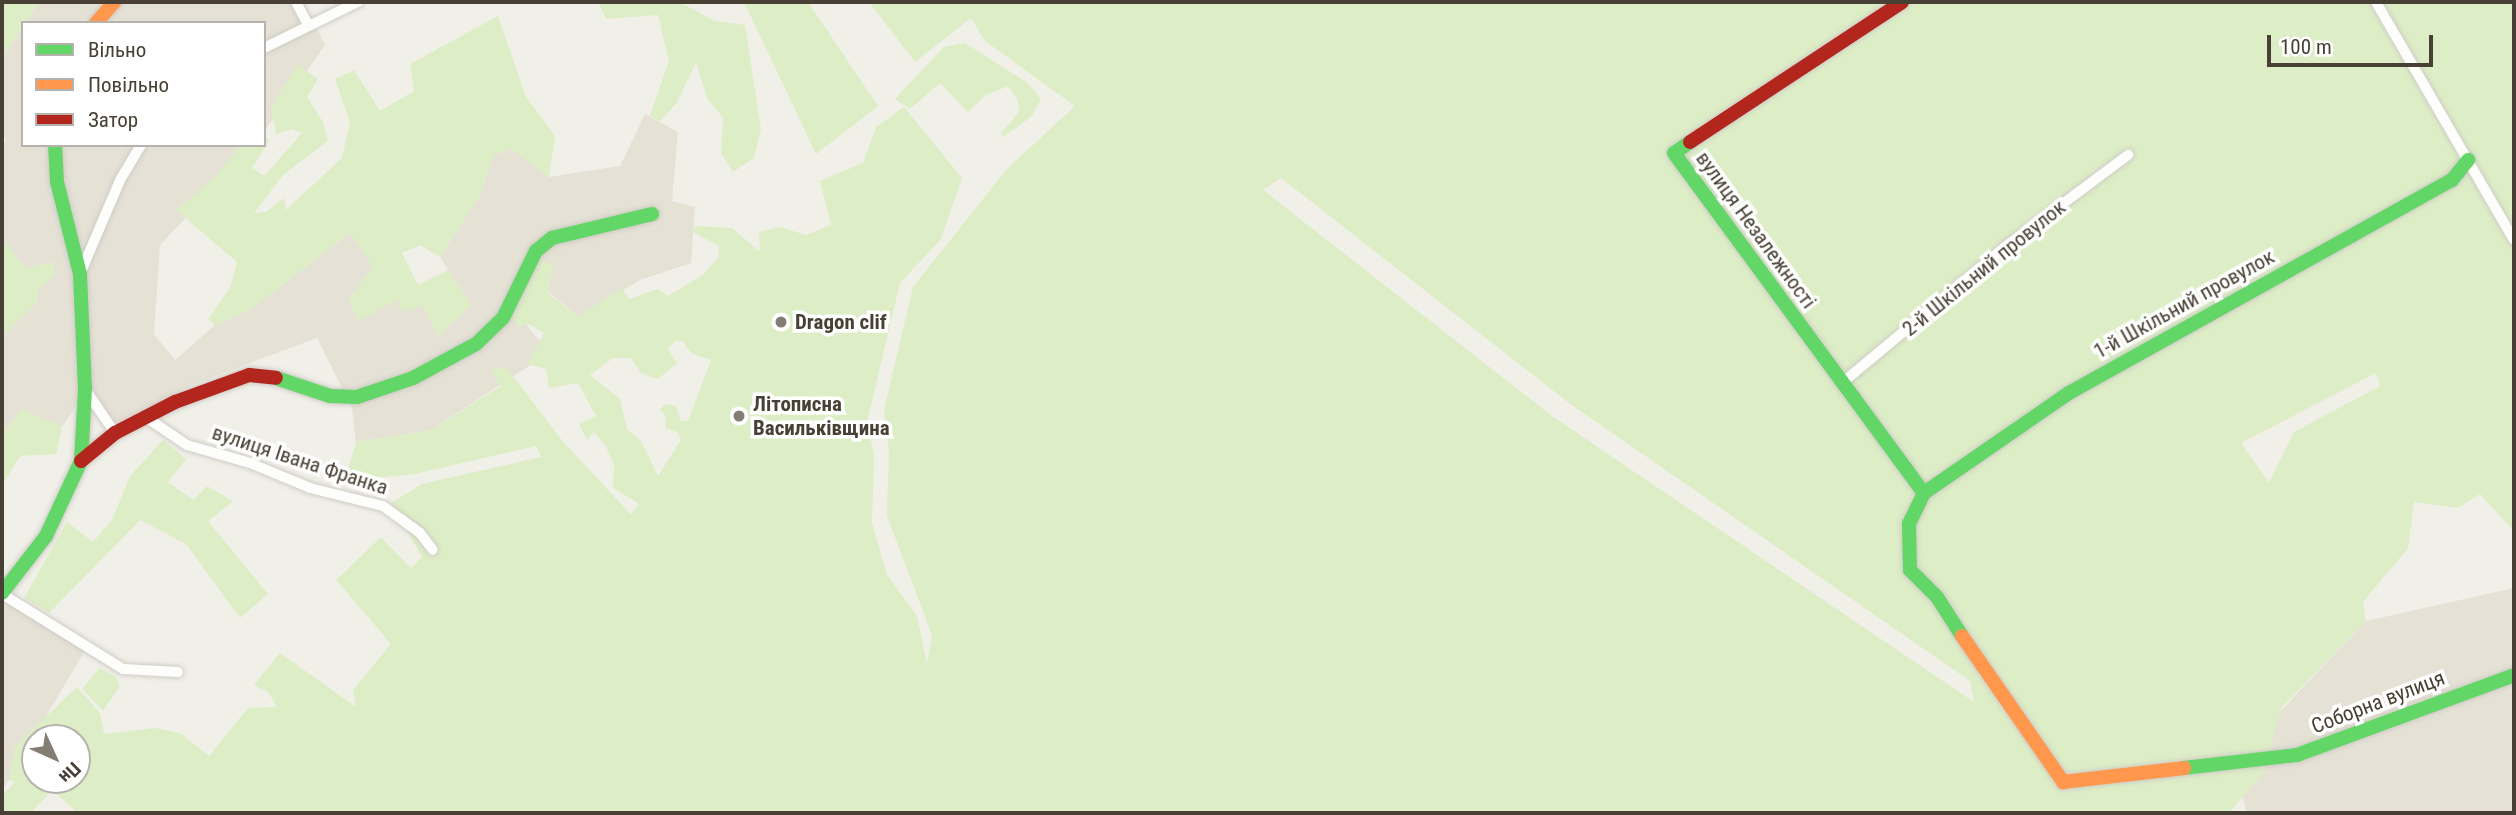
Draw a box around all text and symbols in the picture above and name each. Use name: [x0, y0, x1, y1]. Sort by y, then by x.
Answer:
legend: [21, 21, 266, 147]
scale bar: [2271, 21, 2437, 65]
text: 100 m: [2280, 35, 2332, 59]
text: Вільно: [88, 38, 146, 62]
text: Повільно: [88, 73, 169, 97]
text: Затор: [88, 108, 138, 132]
street label: вулиця Незалежності: [1691, 147, 1821, 313]
street label: 2-й Шкільний провулок: [1897, 194, 2071, 342]
street label: 1-й Шкільний провулок: [2089, 244, 2279, 364]
place label: Dragon clif: [795, 309, 887, 335]
marker: Dragon clif: [773, 314, 789, 330]
place label: Літописна Васильківщина: [753, 391, 890, 441]
marker: Літописна Васильківщина: [731, 408, 747, 424]
street label: вулиця Івана Франка: [209, 420, 391, 500]
street label: Соборна вулиця: [2308, 665, 2448, 739]
north arrow: [21, 724, 91, 794]
text: Пн: [54, 757, 85, 788]

